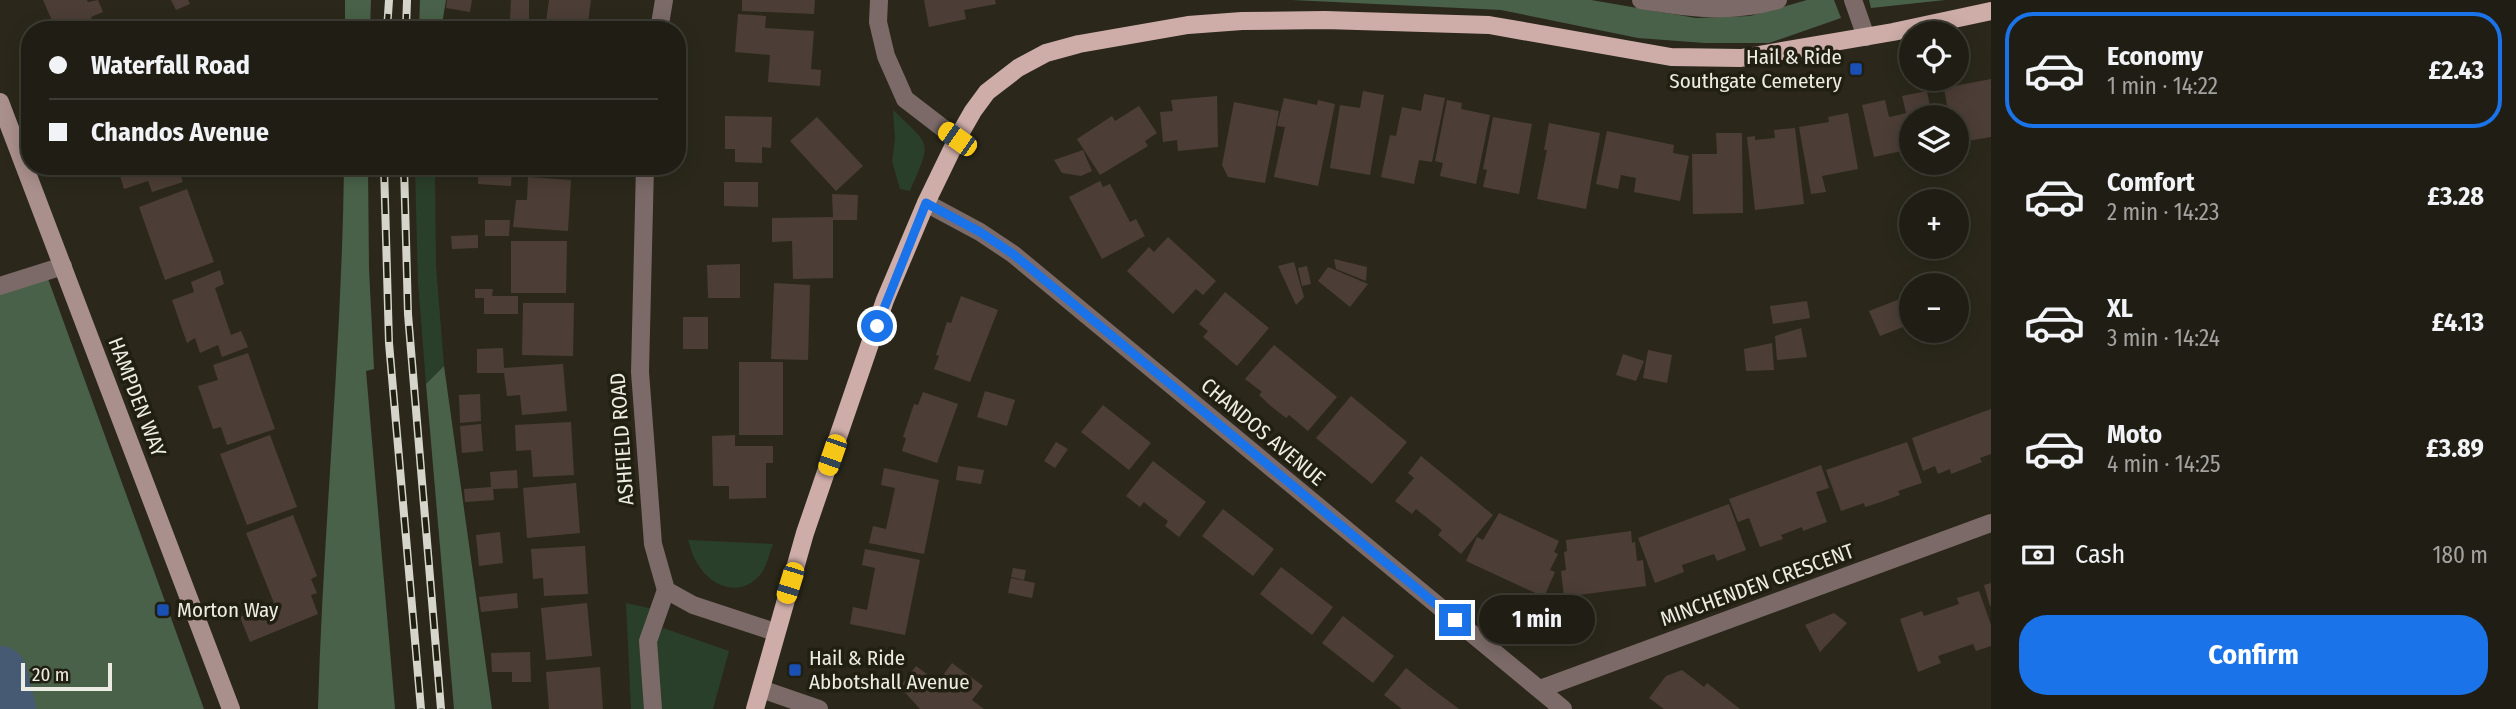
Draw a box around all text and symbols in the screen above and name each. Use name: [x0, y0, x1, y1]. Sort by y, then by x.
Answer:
map controls: [1899, 21, 1969, 343]
button: locate: [1899, 21, 1969, 91]
icon: car: [2023, 39, 2086, 102]
text: Economy: [2107, 41, 2203, 72]
place label: Hail & Ride Southgate Cemetery: [1669, 44, 1843, 94]
text: Waterfall Road: [91, 50, 250, 81]
text: £2.43: [2428, 55, 2484, 86]
marker: Hail & Ride Southgate Cemetery: [1848, 61, 1864, 77]
text: 1 min · 14:22: [2107, 72, 2218, 100]
button: layers: [1899, 105, 1969, 175]
text: Chandos Avenue: [91, 117, 269, 148]
car: [934, 118, 981, 160]
icon: car: [2023, 165, 2086, 228]
text: Comfort: [2107, 167, 2195, 198]
text: £3.28: [2427, 181, 2484, 212]
button: +: [1899, 189, 1969, 259]
text: 2 min · 14:23: [2107, 198, 2219, 226]
button: −: [1899, 273, 1969, 343]
icon: car: [2023, 291, 2086, 354]
text: XL: [2107, 293, 2133, 324]
text: £4.13: [2432, 307, 2484, 338]
route start: [861, 310, 893, 342]
text: 3 min · 14:24: [2107, 324, 2220, 352]
street label: HAMPDEN WAY: [102, 334, 172, 461]
street label: ASHFIELD ROAD: [604, 372, 640, 506]
street label: CHANDOS AVENUE: [1196, 372, 1331, 492]
icon: car: [2023, 417, 2086, 480]
text: Moto: [2107, 419, 2162, 450]
car: [816, 432, 849, 478]
text: £3.89: [2426, 433, 2484, 464]
text: 4 min · 14:25: [2107, 450, 2221, 478]
icon: cash: [2019, 536, 2057, 574]
street label: MINCHENDEN CRESCENT: [1657, 538, 1858, 632]
text: Cash: [2075, 539, 2125, 570]
text: 180 m: [2432, 541, 2488, 569]
car: [774, 560, 807, 606]
callout: 1 min: [1480, 596, 1595, 644]
place label: Morton Way: [177, 597, 279, 623]
marker: Morton Way: [155, 602, 171, 618]
route end: [1439, 604, 1471, 636]
text: 1 min: [1512, 605, 1562, 633]
button: Confirm: [2019, 615, 2488, 695]
place label: Hail & Ride Abbotshall Avenue: [809, 645, 970, 695]
scale bar: [21, 660, 112, 692]
marker: Hail & Ride Abbotshall Avenue: [787, 662, 803, 678]
text: 20 m: [32, 663, 69, 686]

